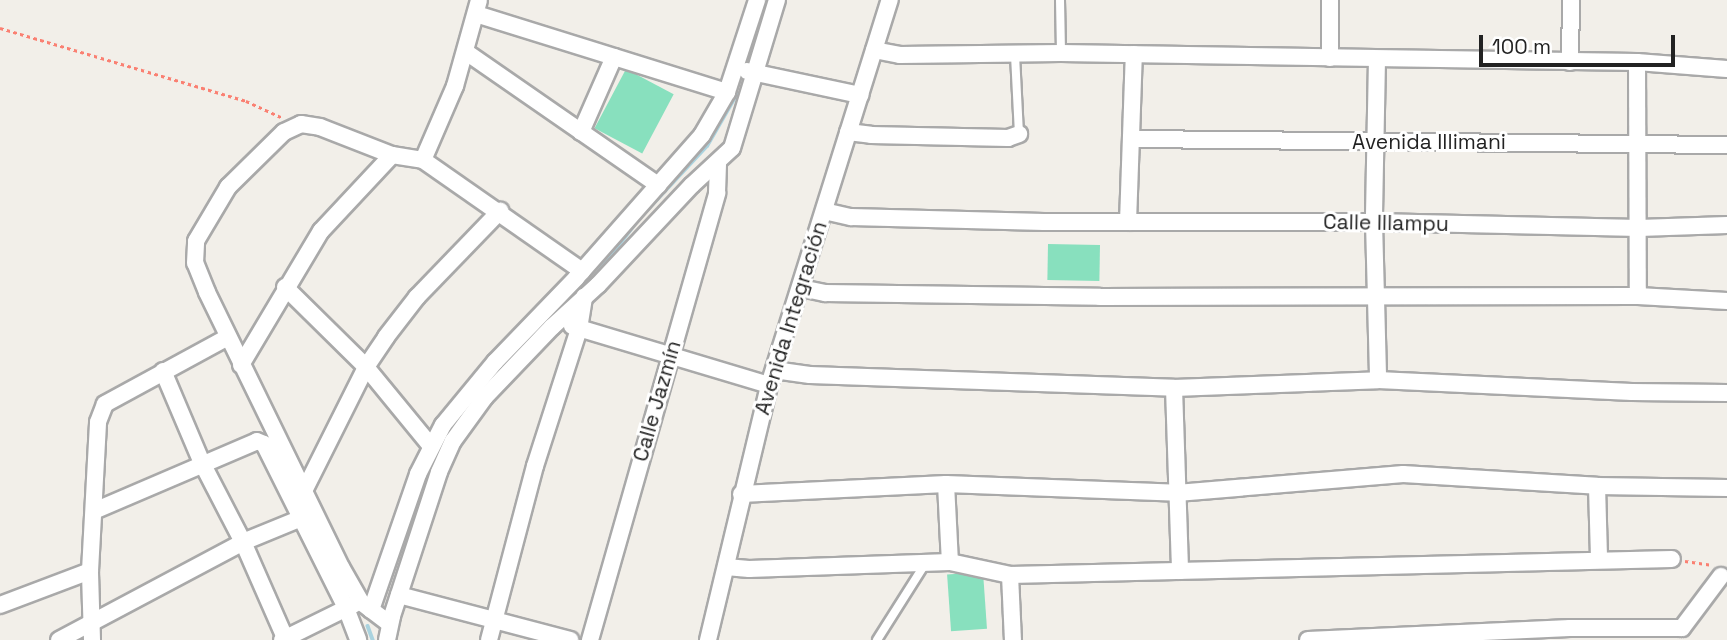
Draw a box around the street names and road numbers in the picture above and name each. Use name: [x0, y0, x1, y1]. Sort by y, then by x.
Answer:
street label: Avenida Illimani: [1352, 129, 1506, 155]
street label: Calle Illampu: [1323, 209, 1449, 237]
street label: Avenida Integración: [750, 218, 832, 418]
street label: Calle Jazmín: [628, 338, 686, 464]

